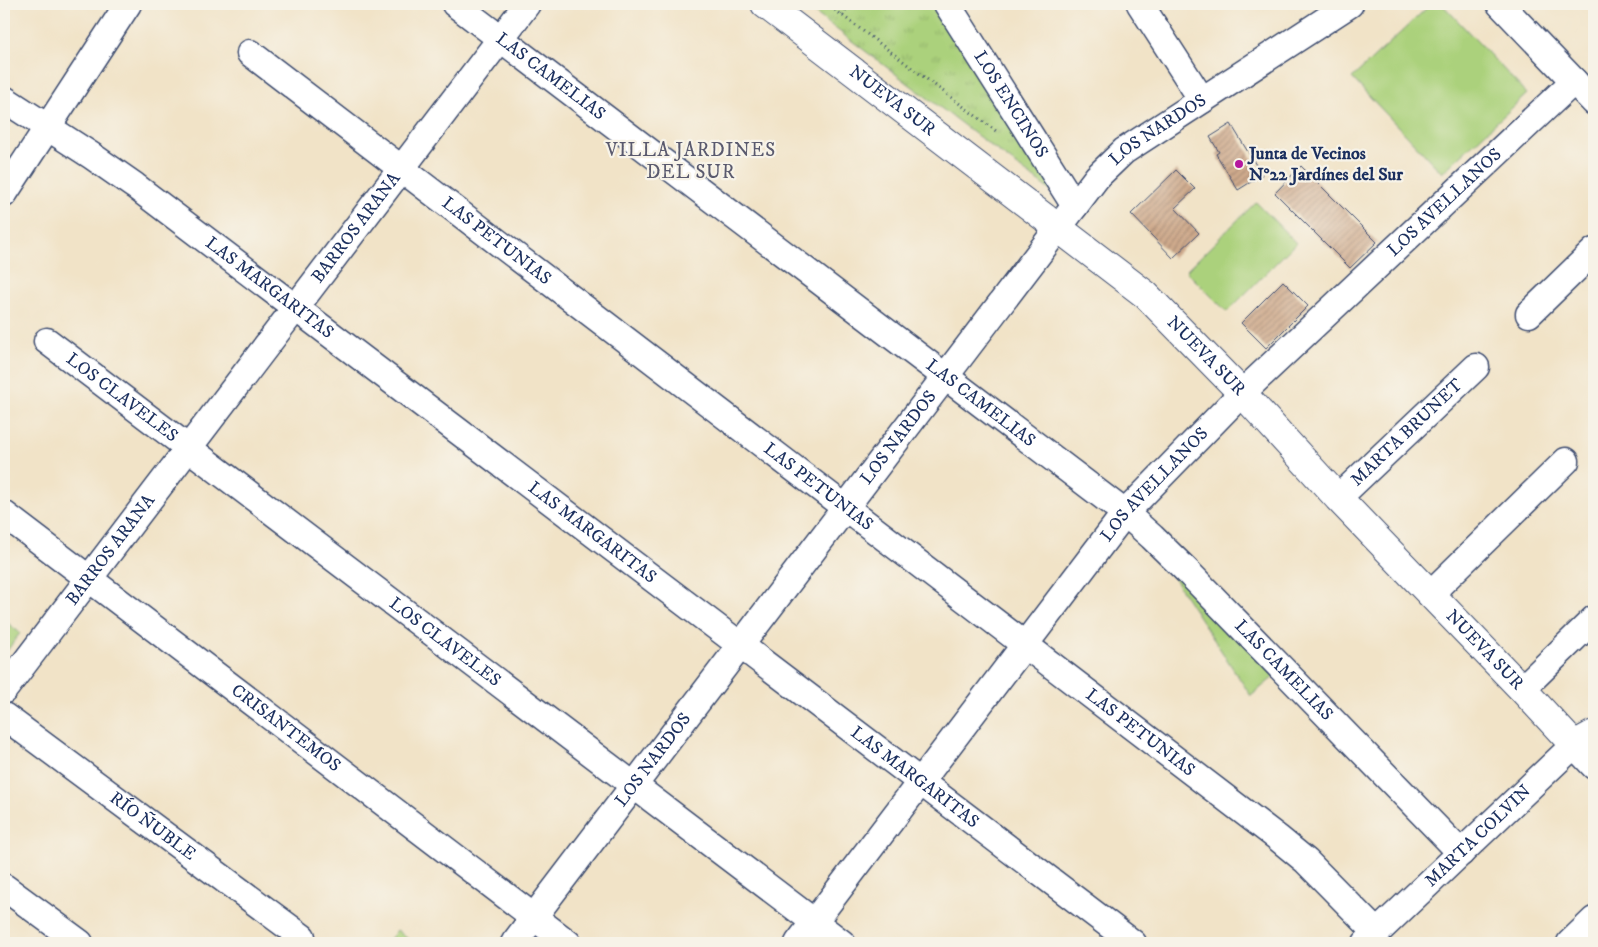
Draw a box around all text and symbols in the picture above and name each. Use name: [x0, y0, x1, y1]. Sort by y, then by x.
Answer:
street label: LAS CAMELIAS: [491, 28, 610, 125]
street label: LOS ENCINOS: [969, 47, 1053, 162]
street label: NUEVA SUR: [845, 61, 940, 141]
street label: LOS NARDOS: [1105, 89, 1211, 170]
district label: VILLA JARDINES DEL SUR: [605, 139, 776, 184]
place label: Junta de Vecinos N°22 Jardínes del Sur: [1247, 143, 1403, 186]
street label: LOS AVELLANOS: [1383, 144, 1506, 261]
marker: Junta de Vecinos N°22 Jardínes del Sur: [1233, 158, 1245, 170]
street label: BARROS ARANA: [307, 168, 406, 288]
street label: LAS PETUNIAS: [437, 192, 555, 290]
street label: LAS MARGARITAS: [201, 232, 338, 344]
street label: NUEVA SUR: [1162, 312, 1250, 401]
street label: LOS CLAVELES: [62, 348, 182, 447]
street label: LAS CAMELIAS: [921, 355, 1040, 452]
street label: MARTA BRUNET: [1346, 374, 1468, 491]
street label: LOS NARDOS: [856, 386, 941, 489]
street label: LOS AVELLANOS: [1096, 423, 1213, 546]
street label: LAS PETUNIAS: [759, 438, 877, 536]
street label: LAS MARGARITAS: [524, 477, 661, 588]
street label: BARROS ARANA: [61, 490, 160, 610]
street label: LOS CLAVELES: [385, 593, 505, 692]
street label: NUEVA SUR: [1441, 605, 1528, 695]
street label: LAS CAMELIAS: [1230, 615, 1338, 725]
street label: CRISANTEMOS: [227, 680, 345, 777]
street label: LAS PETUNIAS: [1081, 684, 1199, 782]
street label: LOS NARDOS: [610, 709, 696, 811]
street label: LAS MARGARITAS: [846, 722, 983, 833]
street label: MARTA COLVIN: [1421, 780, 1536, 892]
street label: RÍO ÑUBLE: [105, 787, 200, 865]

